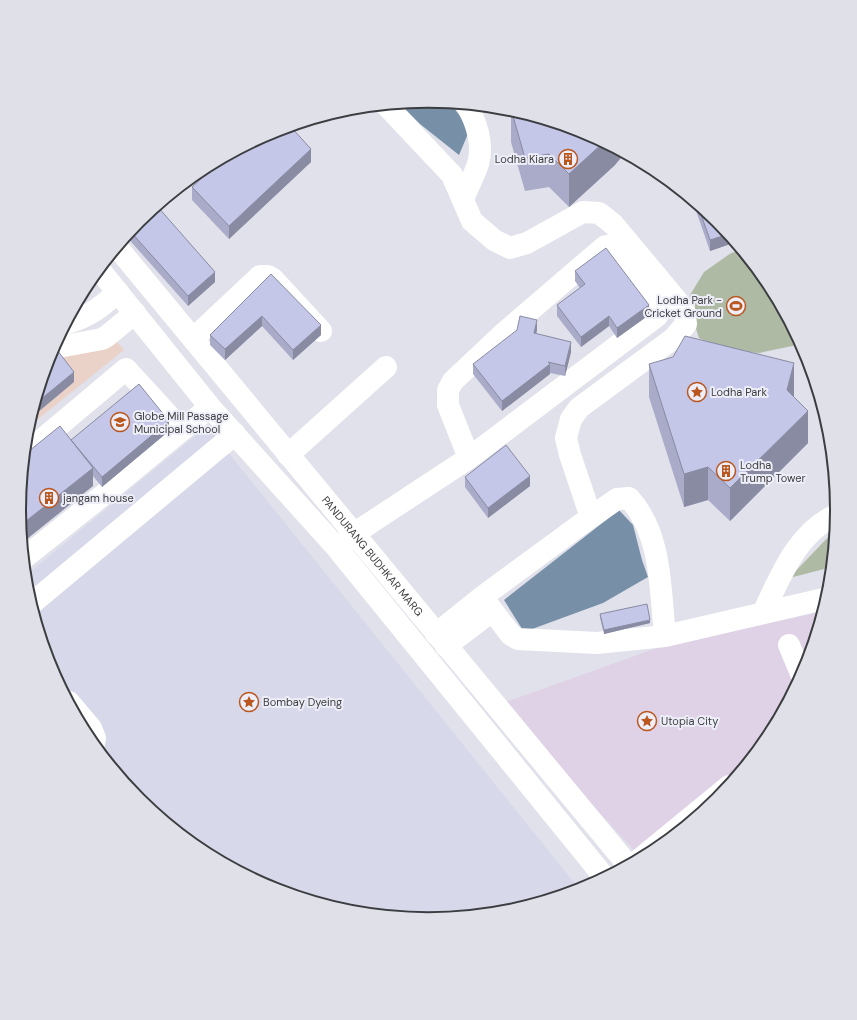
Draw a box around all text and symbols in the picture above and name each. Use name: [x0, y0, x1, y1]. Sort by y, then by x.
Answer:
building icon: Lodha Kiara: [557, 148, 579, 170]
place label: Lodha Kiara: [495, 152, 554, 166]
place label: Lodha Park - Cricket Ground: [644, 293, 722, 320]
sports icon: Lodha Park - Cricket Ground: [725, 295, 747, 317]
place icon: Lodha Park: [686, 381, 708, 403]
place label: Lodha Park: [711, 385, 767, 399]
place label: Globe Mill Passage Municipal School: [134, 409, 228, 436]
school or university icon: Globe Mill Passage Municipal School: [109, 411, 131, 433]
place label: Lodha Trump Tower: [740, 458, 806, 485]
building icon: Lodha Trump Tower: [715, 460, 737, 482]
building icon: jangam house: [38, 487, 60, 509]
place label: jangam house: [62, 491, 134, 505]
street label: PANDURANG BUDHKAR MARG: [319, 493, 426, 619]
place icon: Bombay Dyeing: [238, 691, 260, 713]
place label: Bombay Dyeing: [263, 695, 342, 709]
place icon: Utopia City: [636, 710, 658, 732]
place label: Utopia City: [661, 714, 718, 728]

